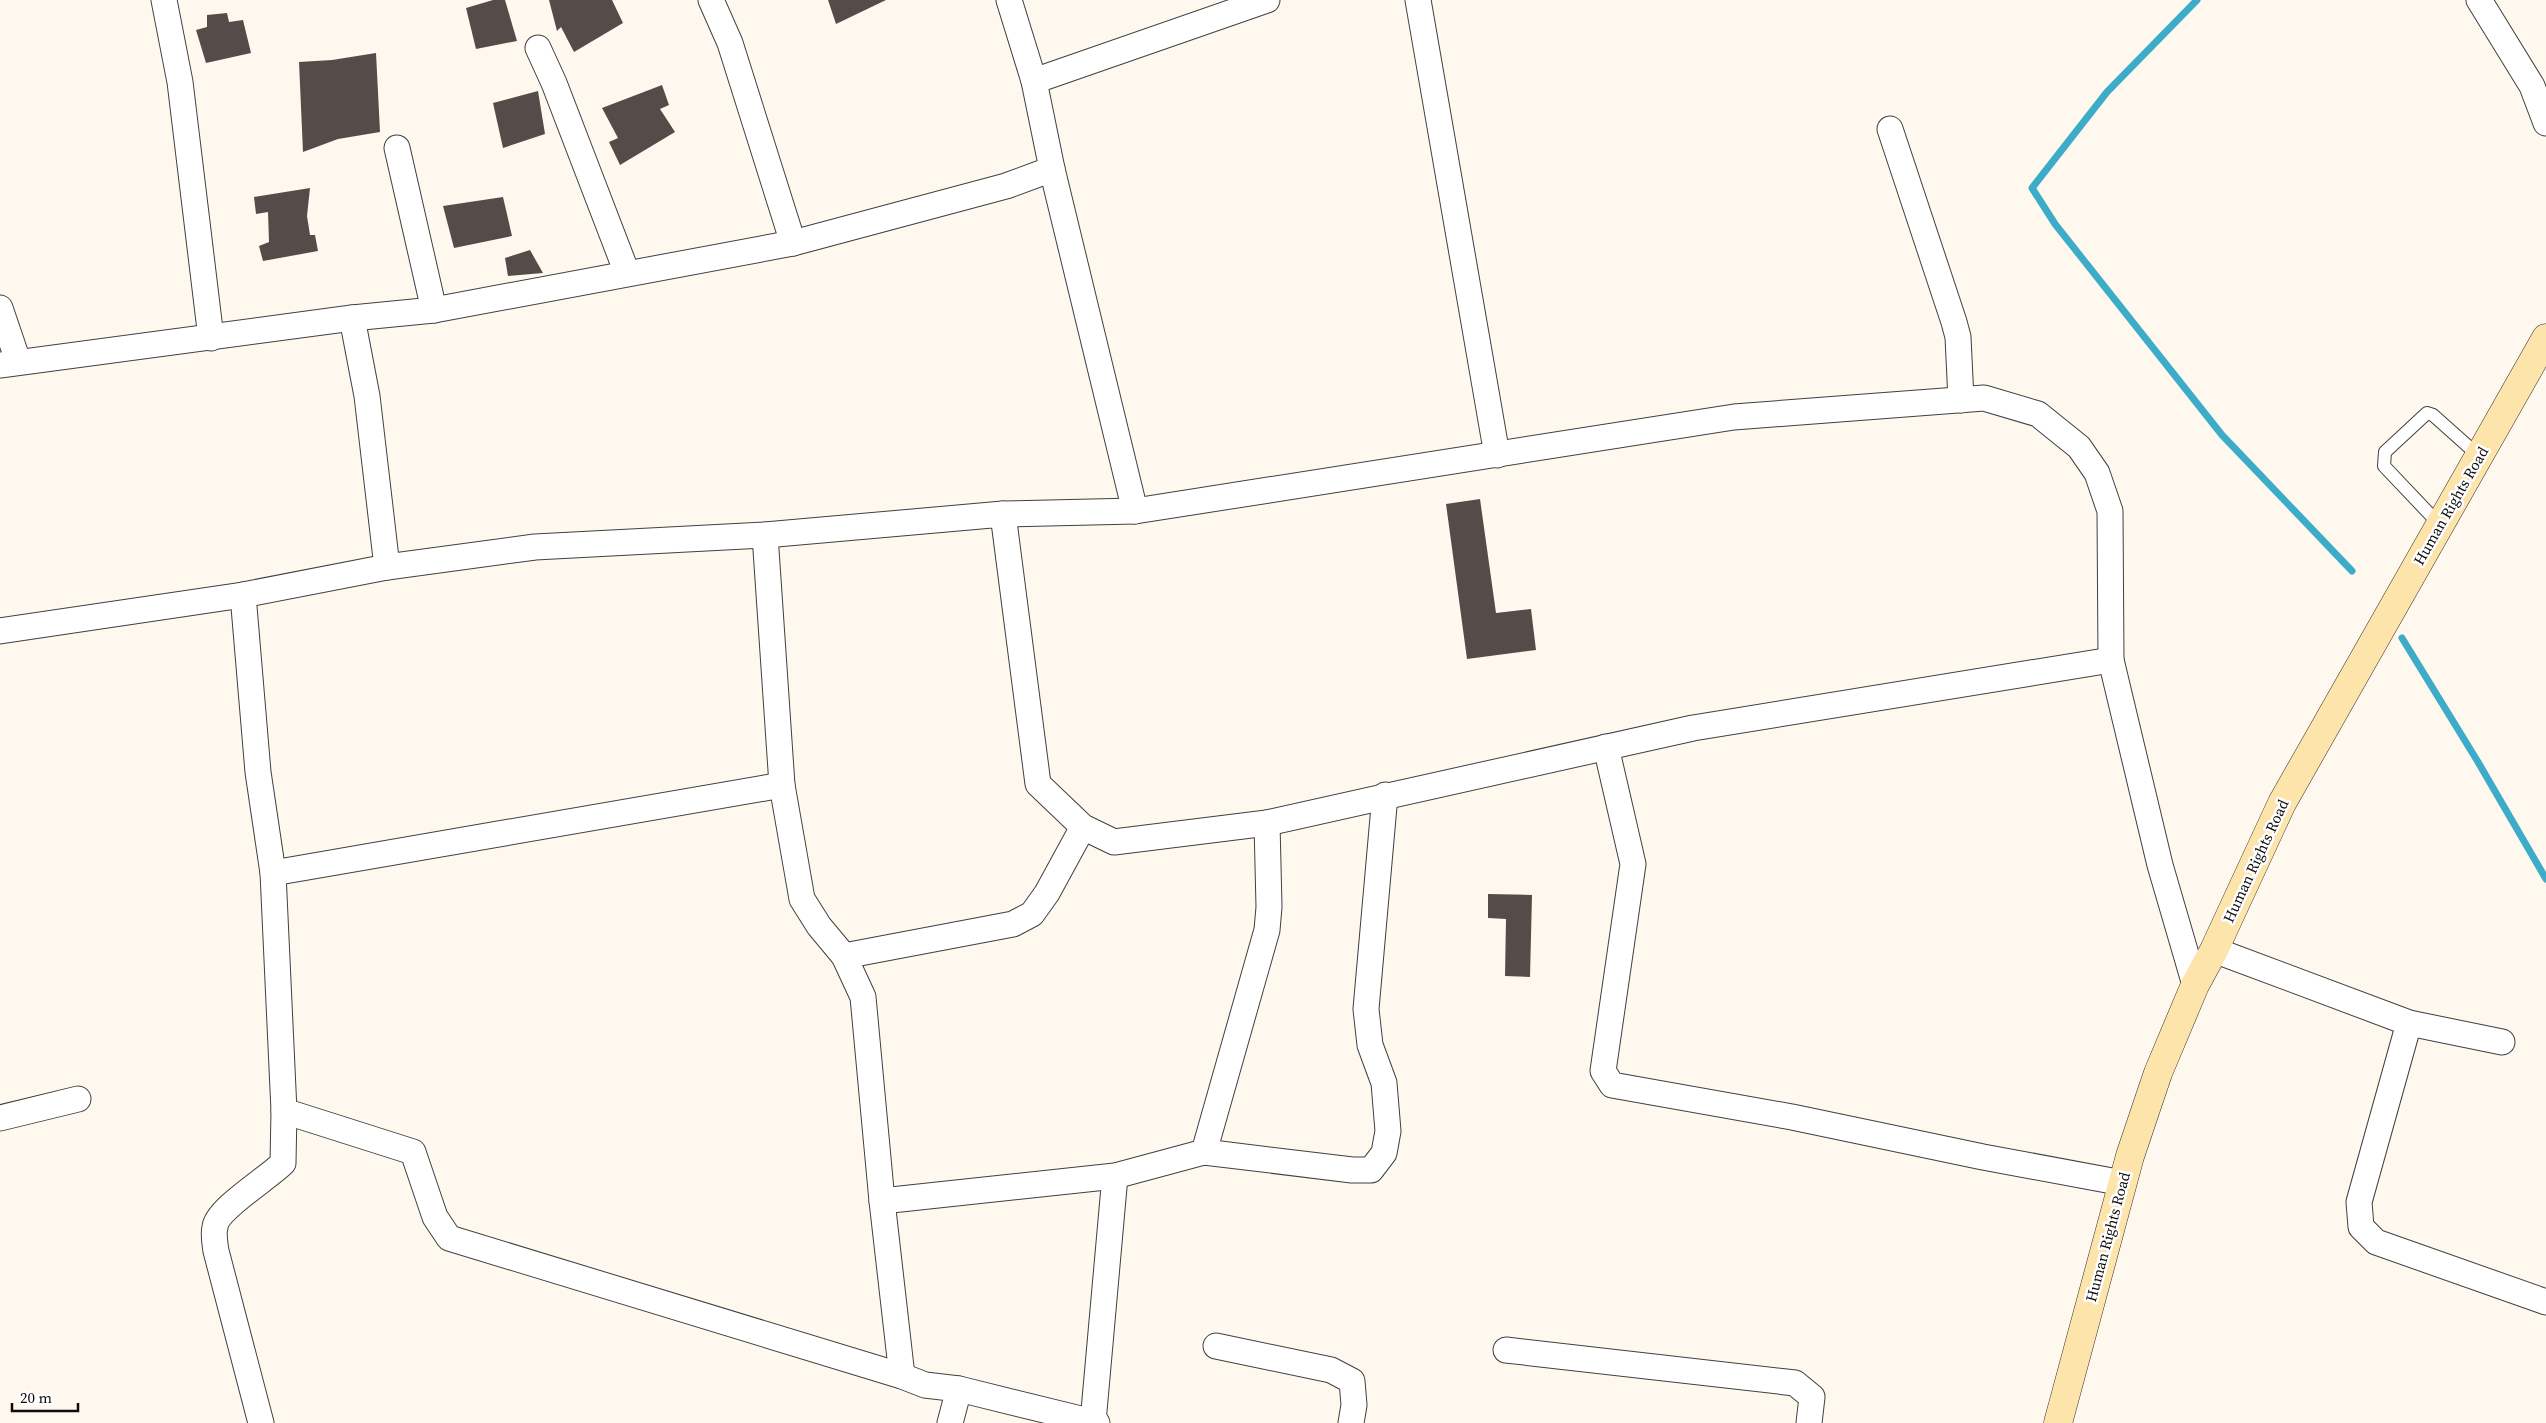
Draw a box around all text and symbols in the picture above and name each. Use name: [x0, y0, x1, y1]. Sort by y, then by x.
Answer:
street label: Human Rights Road: [2408, 442, 2493, 569]
street label: Human Rights Road: [2218, 795, 2293, 926]
street label: Human Rights Road: [2080, 1169, 2135, 1304]
scale bar: [12, 1380, 79, 1412]
text: 20 m: [20, 1387, 52, 1408]

